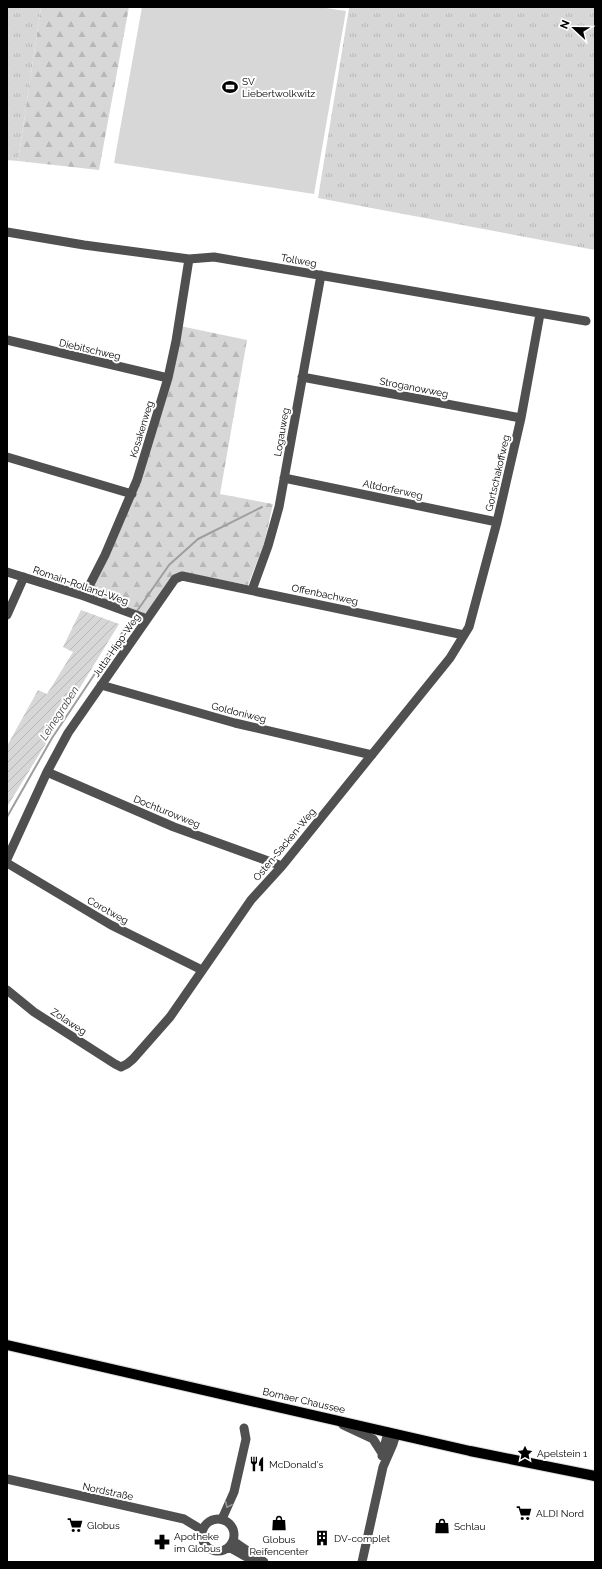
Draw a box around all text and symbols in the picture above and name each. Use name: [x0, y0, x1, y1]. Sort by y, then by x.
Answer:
north arrow: [554, 8, 594, 48]
text: N: [558, 18, 573, 31]
place label: SV Liebertwolkwitz: [242, 76, 315, 99]
sports icon: SV Liebertwolkwitz: [221, 78, 239, 96]
street label: Tollweg: [280, 252, 318, 269]
street label: Diebitschweg: [58, 337, 122, 362]
street label: Stroganowweg: [378, 375, 449, 400]
street label: Kosakenweg: [128, 399, 155, 459]
street label: Logauweg: [272, 407, 291, 457]
street label: Gortschakoffweg: [483, 434, 512, 512]
street label: Altdorferweg: [362, 478, 424, 501]
street label: Romain-Rolland-Weg: [32, 564, 130, 607]
street label: Offenbachweg: [291, 582, 359, 607]
street label: Jutta-Hipp-Weg: [90, 612, 142, 679]
water label: Leinegraben: [37, 684, 82, 743]
street label: Goldoniweg: [210, 700, 267, 725]
street label: Dochturowweg: [132, 793, 202, 830]
street label: Osten-Sacken-Weg: [251, 806, 318, 883]
street label: Corotweg: [85, 895, 130, 926]
street label: Zolaweg: [49, 1006, 89, 1037]
street label: Bornaer Chaussee: [261, 1386, 346, 1415]
place icon: Apelstein 1: [516, 1444, 534, 1462]
place label: Apelstein 1: [537, 1448, 588, 1459]
restaurant icon: McDonald's: [248, 1455, 266, 1473]
place label: McDonald's: [269, 1459, 323, 1470]
street label: Nordstraße: [81, 1481, 134, 1502]
one-way arrow: [225, 1501, 233, 1509]
supermarket icon: ALDI Nord: [515, 1504, 533, 1522]
place label: ALDI Nord: [536, 1508, 584, 1519]
shop icon: Globus Reifencenter: [270, 1514, 288, 1532]
supermarket icon: Globus: [66, 1516, 84, 1534]
shop icon: Schlau: [433, 1517, 451, 1535]
place label: Globus: [87, 1520, 120, 1531]
place label: Schlau: [454, 1521, 486, 1532]
building icon: DV-complet: [313, 1529, 331, 1547]
place label: Apotheke im Globus: [174, 1531, 221, 1554]
pharmacy icon: Apotheke im Globus: [153, 1533, 171, 1551]
place label: DV-complet: [334, 1533, 391, 1544]
place label: Globus Reifencenter: [250, 1534, 309, 1557]

